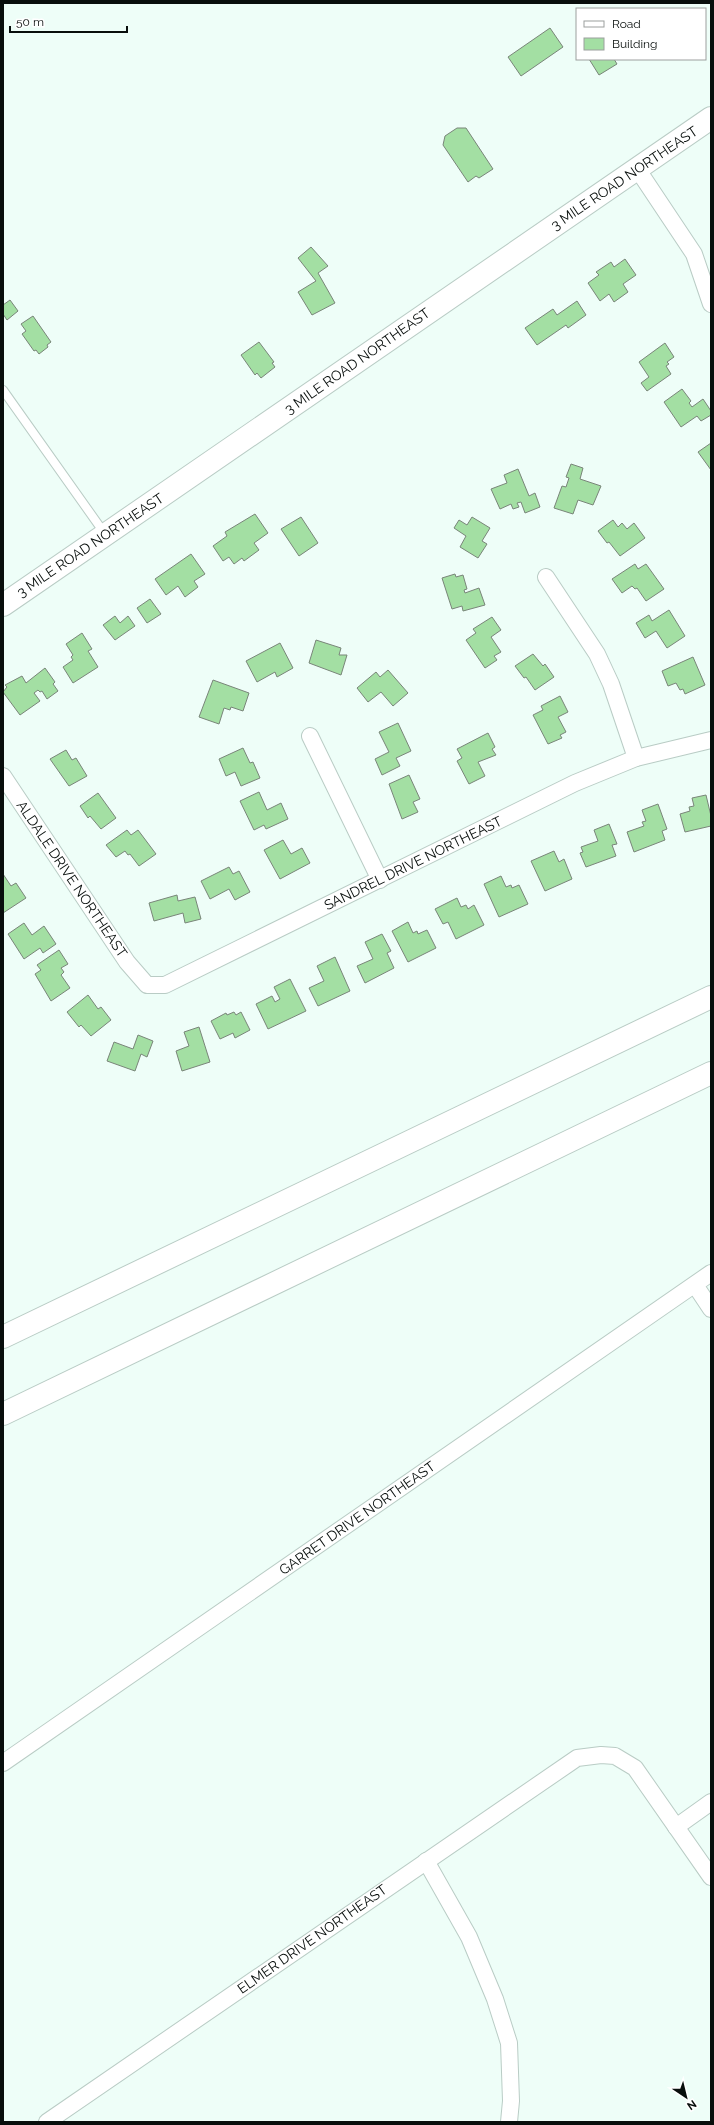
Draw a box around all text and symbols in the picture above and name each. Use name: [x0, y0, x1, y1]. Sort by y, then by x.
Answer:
scale bar: [10, 8, 127, 34]
legend: [576, 8, 706, 60]
text: 50 m: [16, 15, 44, 29]
text: Road: [612, 17, 641, 31]
text: Building: [612, 37, 658, 51]
street label: 3 MILE ROAD NORTHEAST: [548, 123, 701, 233]
street label: 3 MILE ROAD NORTHEAST: [281, 304, 433, 417]
street label: 3 MILE ROAD NORTHEAST: [14, 490, 167, 600]
street label: ALDALE DRIVE NORTHEAST: [14, 798, 131, 961]
street label: SANDREL DRIVE NORTHEAST: [321, 813, 505, 913]
street label: GARRET DRIVE NORTHEAST: [276, 1458, 438, 1578]
street label: ELMER DRIVE NORTHEAST: [234, 1881, 390, 1997]
north arrow: [666, 2077, 706, 2117]
text: N: [684, 2097, 699, 2113]

